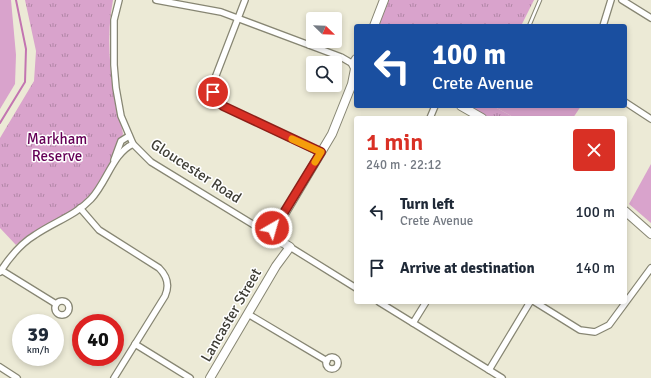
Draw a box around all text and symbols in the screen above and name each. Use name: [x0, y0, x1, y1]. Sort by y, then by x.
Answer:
north arrow: [306, 12, 342, 48]
map controls: [306, 12, 342, 92]
text: 100 m: [432, 38, 506, 72]
icon: left: [366, 40, 418, 92]
button: search: [306, 56, 342, 92]
text: Crete Avenue: [432, 72, 534, 94]
pin: [196, 75, 230, 109]
icon: arrive: [202, 81, 224, 103]
text: 1 min: [366, 127, 423, 157]
button: close: [573, 129, 615, 171]
park label: Markham Reserve: [27, 130, 87, 165]
street label: Gloucester Road: [147, 135, 245, 207]
text: 240 m · 22:12: [366, 157, 442, 173]
text: Turn left: [400, 195, 454, 213]
icon: left: [366, 201, 388, 223]
text: 100 m: [575, 203, 615, 221]
position arrow: [251, 207, 293, 249]
text: Crete Avenue: [400, 213, 473, 229]
icon: arrive: [366, 257, 388, 279]
text: Arrive at destination: [400, 259, 535, 277]
text: 140 m: [575, 259, 615, 277]
street label: Lancaster Street: [197, 265, 265, 365]
speed limit sign: 40: [72, 314, 124, 366]
text: 39: [27, 322, 49, 347]
text: km/h: [27, 344, 49, 356]

